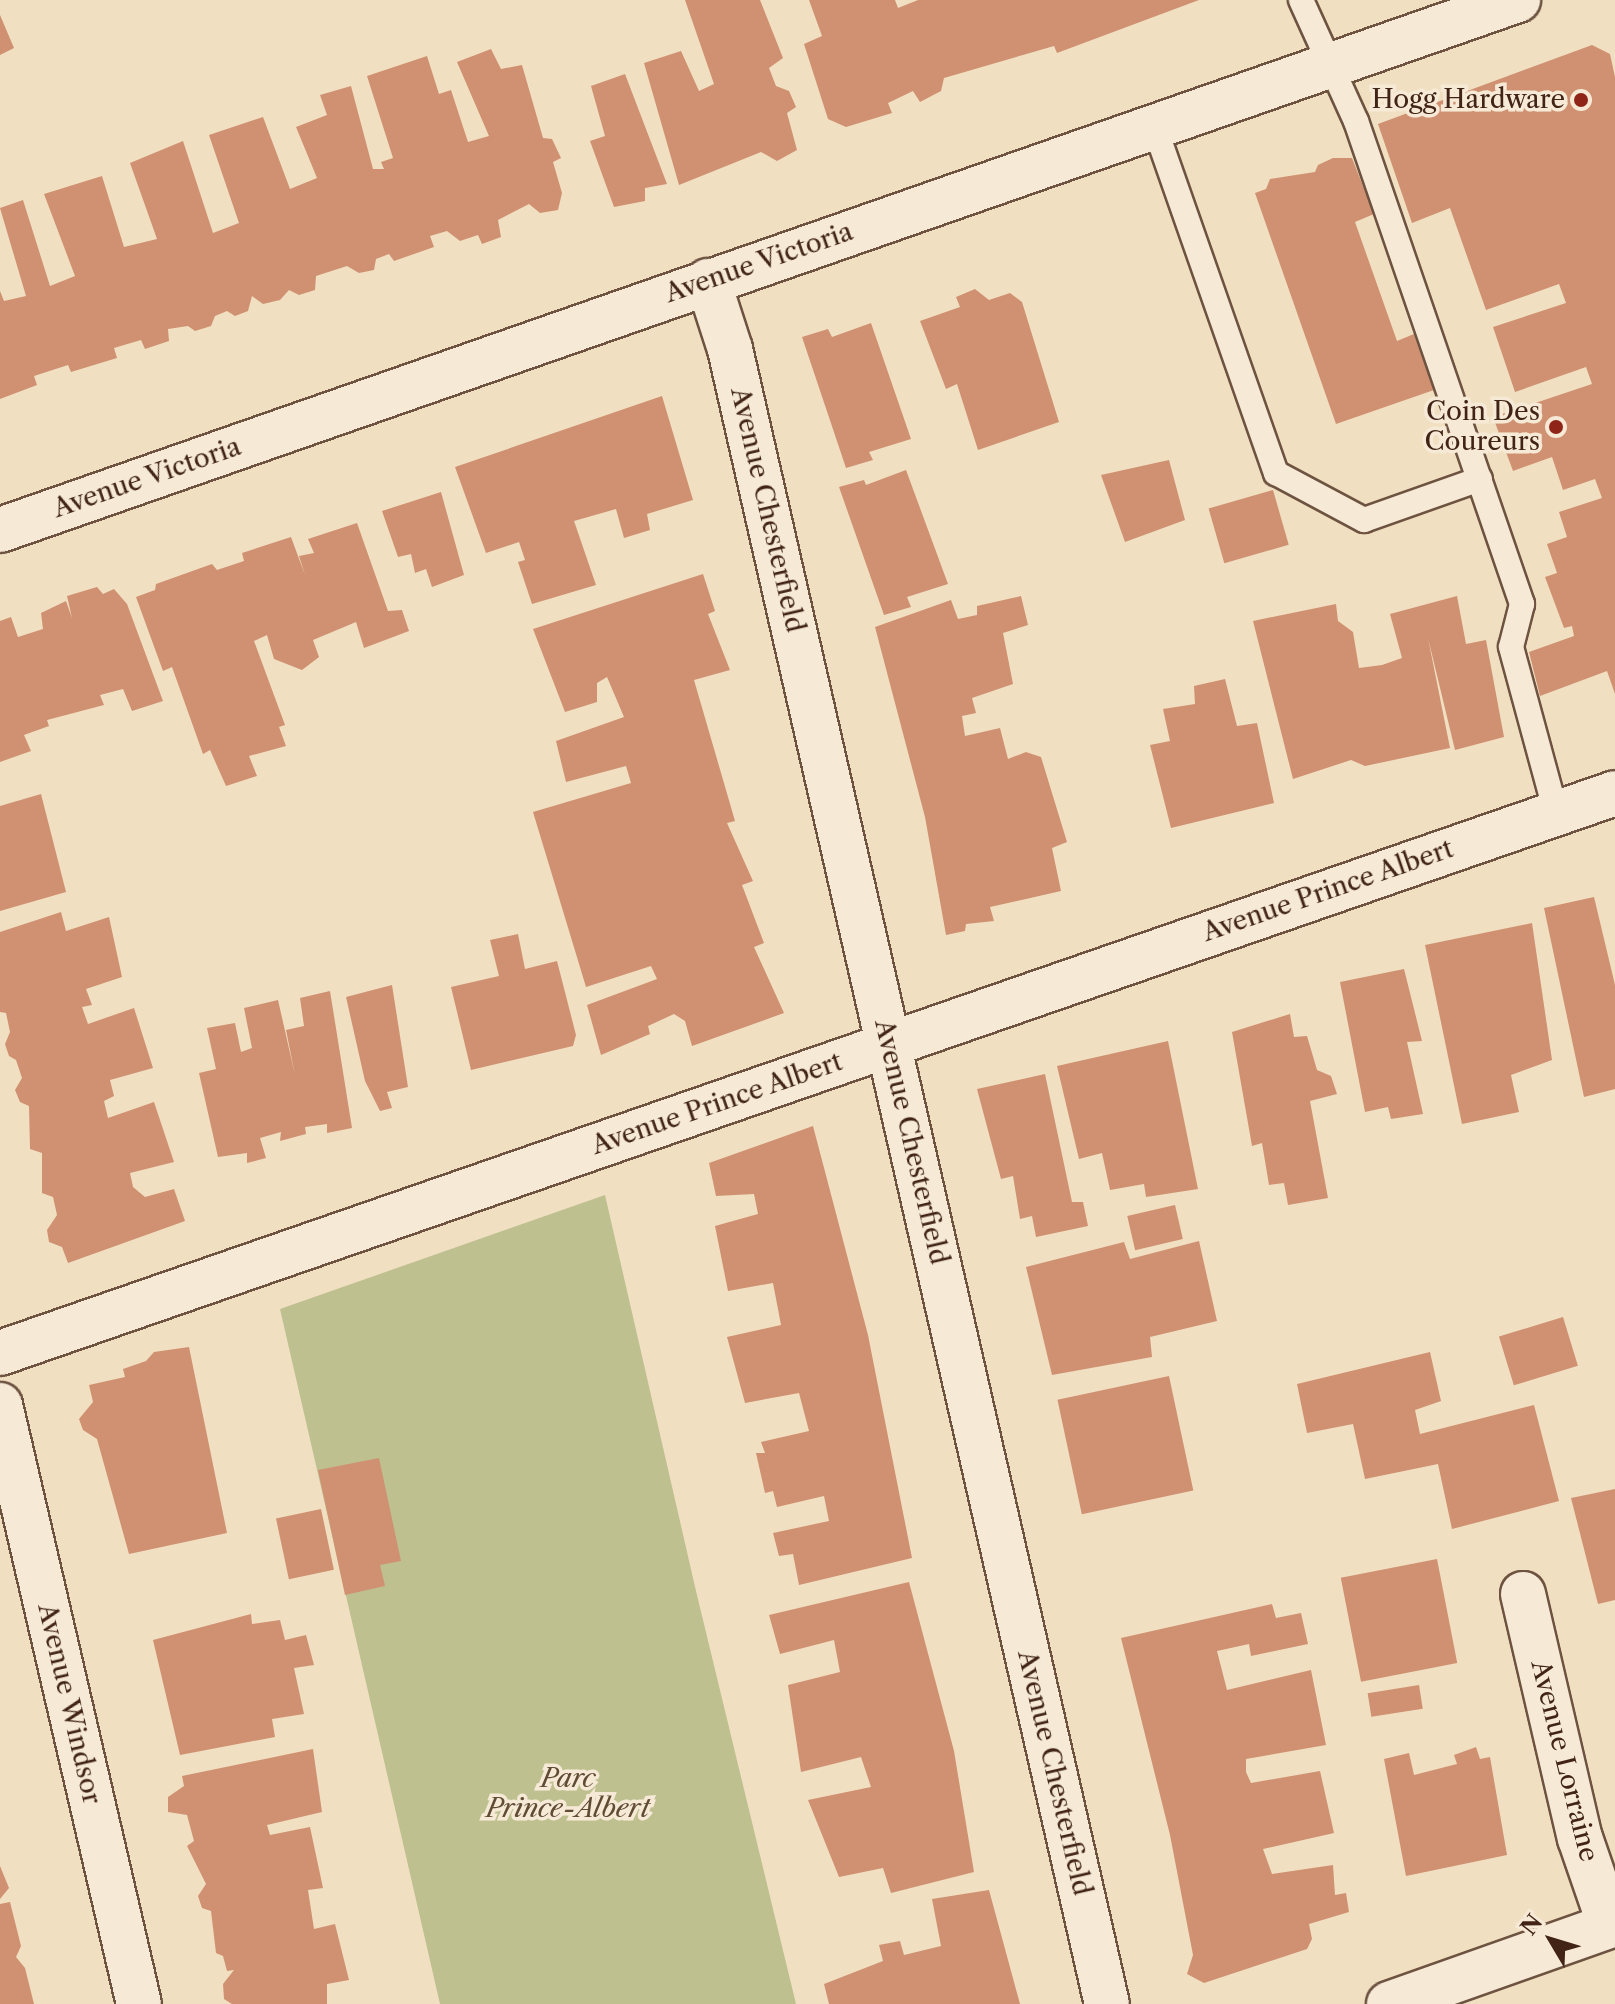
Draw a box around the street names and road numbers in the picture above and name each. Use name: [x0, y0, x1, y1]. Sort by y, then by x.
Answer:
street label: Avenue Victoria: [661, 216, 857, 310]
street label: Avenue Chesterfield: [724, 384, 810, 636]
street label: Avenue Victoria: [49, 431, 245, 525]
street label: Avenue Prince Albert: [1198, 833, 1458, 949]
street label: Avenue Chesterfield: [868, 1016, 954, 1268]
street label: Avenue Prince Albert: [587, 1046, 847, 1162]
street label: Avenue Windsor: [31, 1600, 107, 1808]
street label: Avenue Chesterfield: [1011, 1647, 1097, 1899]
street label: Avenue Lorraine: [1524, 1657, 1604, 1865]

